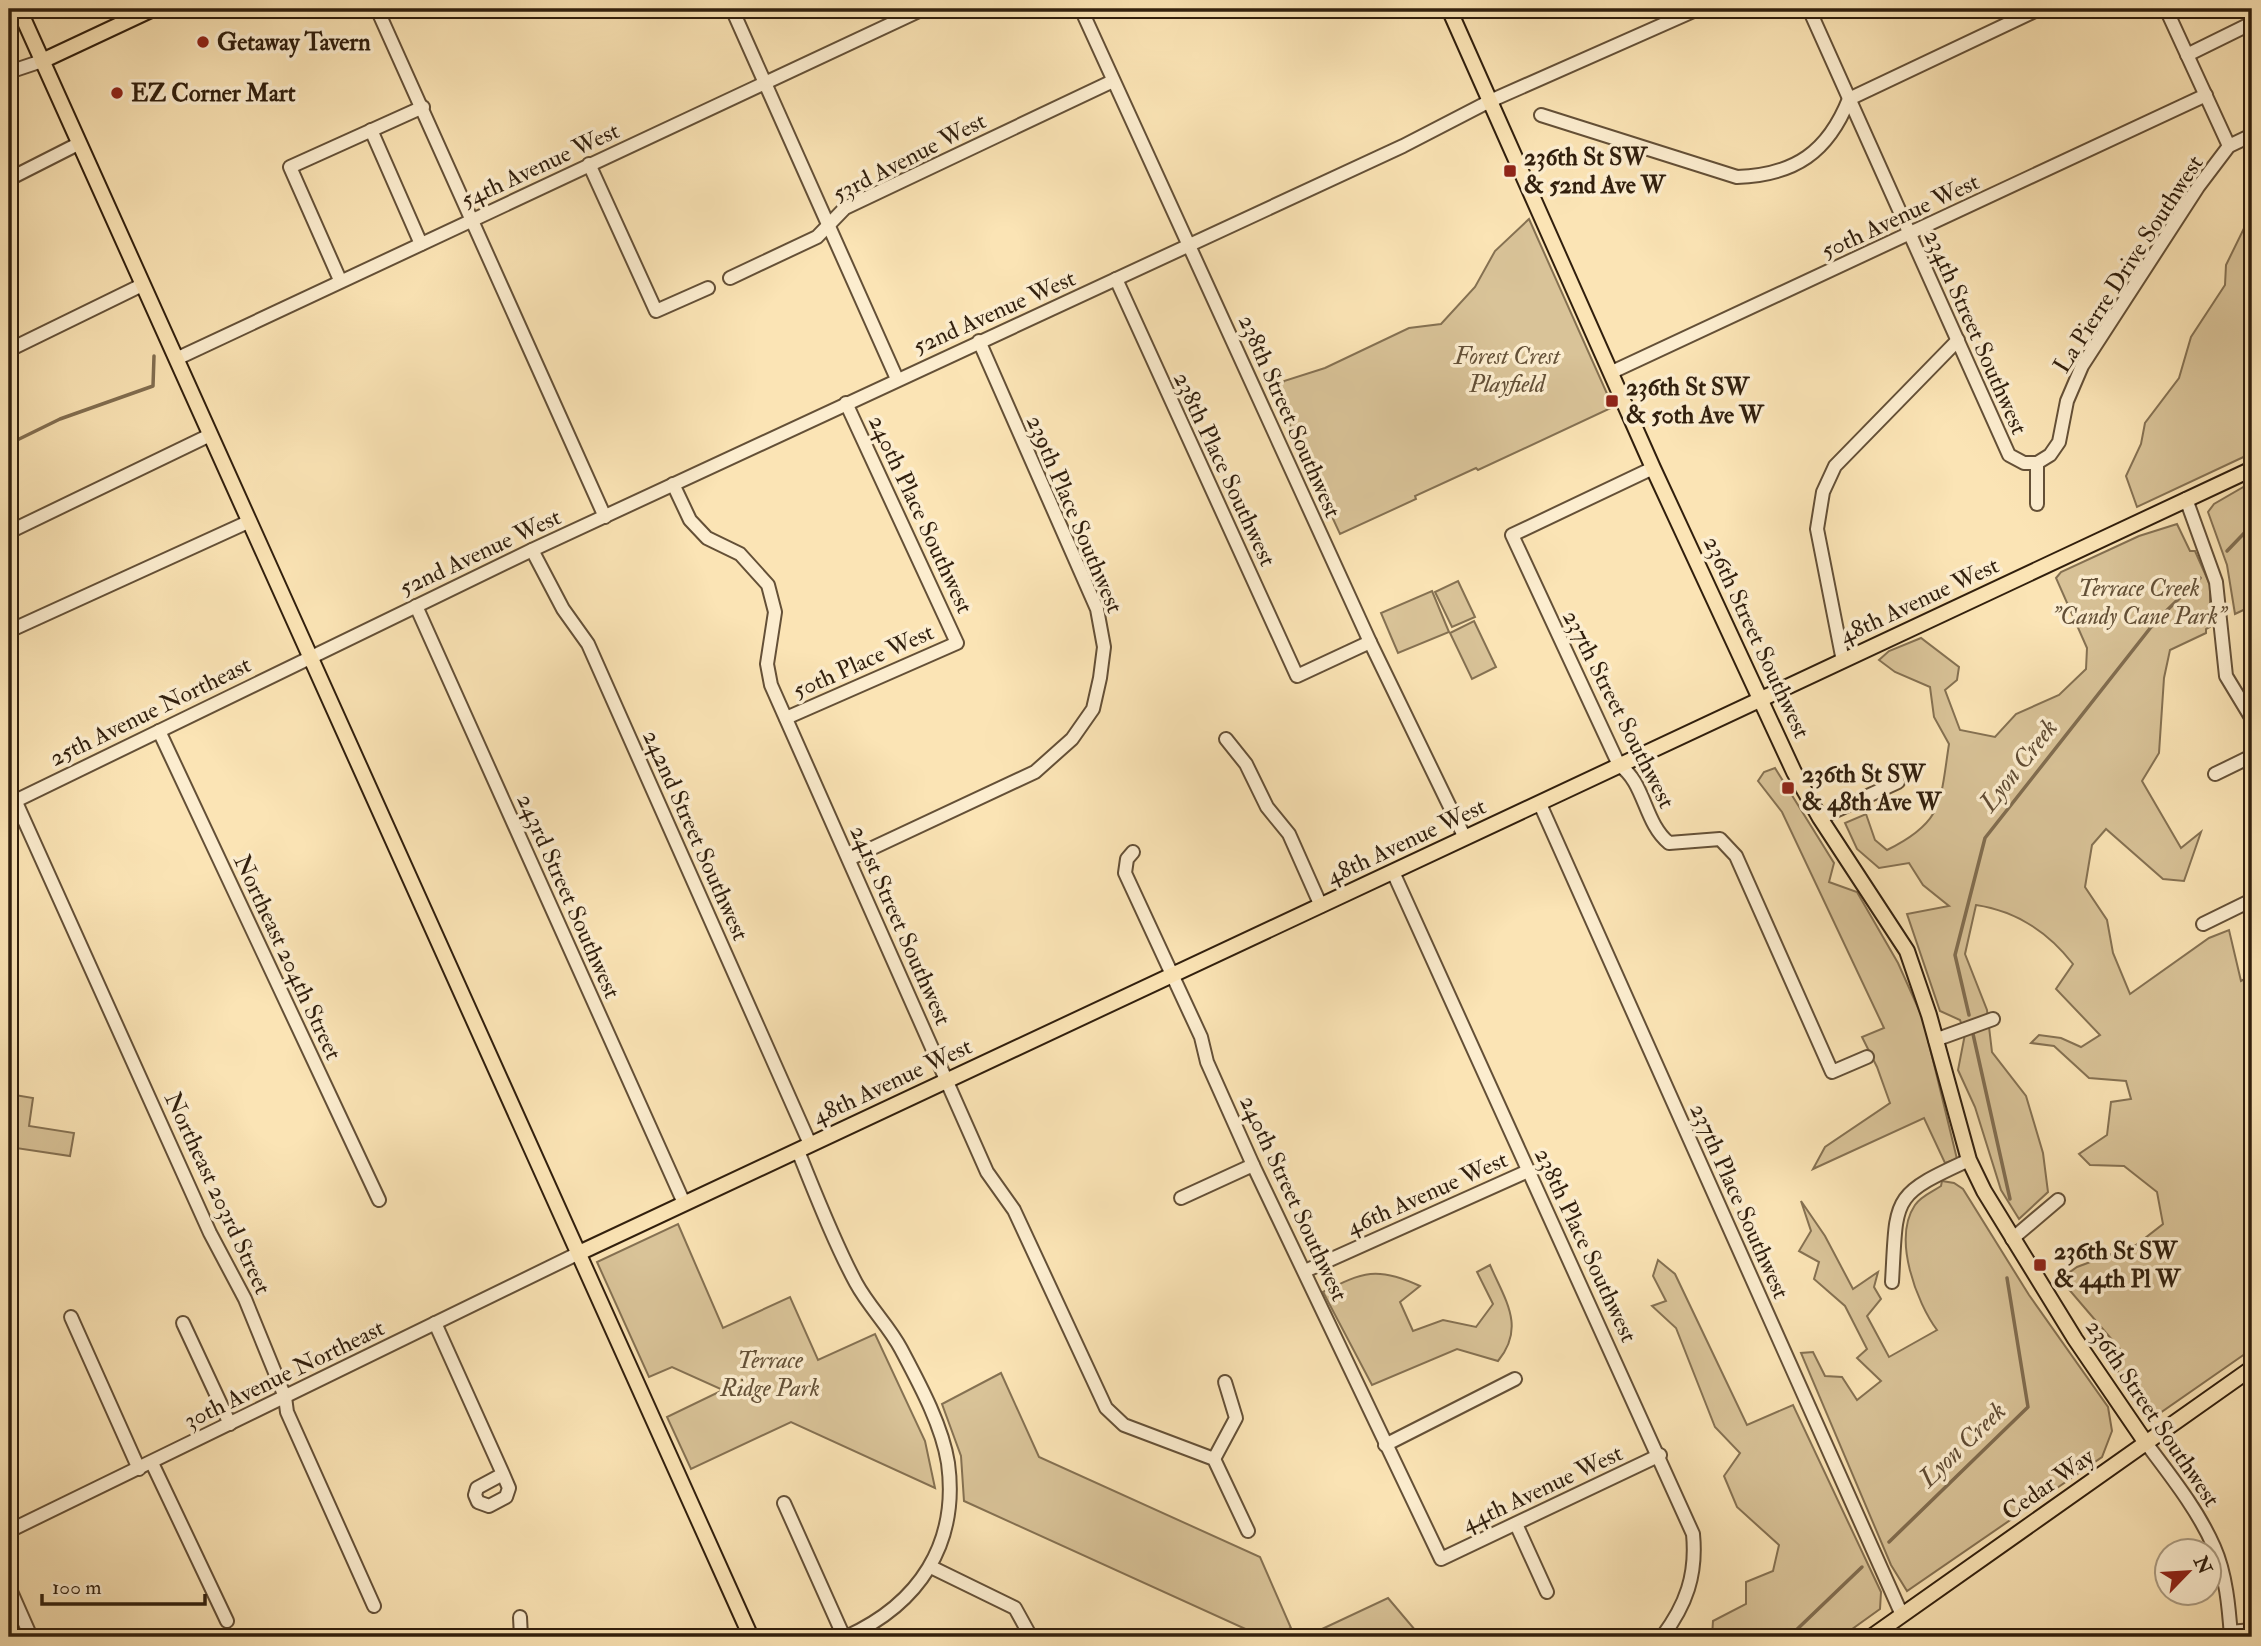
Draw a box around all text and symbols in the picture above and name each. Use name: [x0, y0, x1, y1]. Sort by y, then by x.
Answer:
place label: Getaway Tavern: [217, 27, 371, 58]
marker: Getaway Tavern: [195, 34, 211, 50]
place label: EZ Corner Mart: [131, 78, 296, 109]
marker: EZ Corner Mart: [109, 85, 125, 101]
street label: 53rd Avenue West: [827, 105, 991, 209]
street label: 54th Avenue West: [456, 115, 625, 216]
place label: 236th St SW & 52nd Ave W: [1524, 142, 1667, 201]
street label: La Pierre Drive Southwest: [2046, 149, 2211, 379]
marker: 236th St SW & 52nd Ave W: [1502, 163, 1518, 179]
street label: 50th Avenue West: [1816, 166, 1984, 267]
street label: 234th Street Southwest: [1917, 225, 2035, 439]
street label: 52nd Avenue West: [908, 263, 1080, 362]
street label: 238th Street Southwest: [1231, 310, 1348, 523]
park label: Forest Crest Playfield: [1453, 341, 1561, 400]
street label: 238th Place Southwest: [1166, 367, 1283, 572]
place label: 236th St SW & 50th Ave W: [1626, 372, 1765, 431]
marker: 236th St SW & 50th Ave W: [1604, 393, 1620, 409]
street label: 240th Place Southwest: [861, 410, 980, 619]
street label: 239th Place Southwest: [1019, 411, 1130, 618]
street label: 52nd Avenue West: [395, 501, 566, 603]
street label: 236th Street Southwest: [1696, 531, 1817, 744]
street label: 48th Avenue West: [1835, 550, 2004, 651]
park label: Terrace Creek "Candy Cane Park": [2052, 573, 2229, 632]
street label: 237th Street Southwest: [1555, 605, 1682, 814]
street label: 50th Place West: [788, 616, 939, 706]
street label: 25th Avenue Northeast: [44, 649, 256, 774]
water label: Lyon Creek: [1972, 713, 2065, 819]
street label: 242nd Street Southwest: [635, 725, 756, 946]
place label: 236th St SW & 48th Ave W: [1802, 759, 1943, 818]
marker: 236th St SW & 48th Ave W: [1780, 780, 1796, 796]
street label: 243rd Street Southwest: [509, 789, 628, 1004]
street label: 48th Avenue West: [1322, 791, 1491, 892]
street label: 241st Street Southwest: [843, 820, 959, 1030]
street label: Northeast 204th Street: [226, 849, 349, 1065]
street label: 48th Avenue West: [808, 1031, 977, 1132]
street label: Northeast 203rd Street: [157, 1087, 278, 1300]
street label: 240th Street Southwest: [1232, 1090, 1355, 1306]
street label: 237th Place Southwest: [1683, 1099, 1797, 1304]
street label: 238th Place Southwest: [1527, 1143, 1644, 1348]
street label: 46th Avenue West: [1342, 1144, 1513, 1243]
place label: 236th St SW & 44th Pl W: [2054, 1236, 2182, 1295]
marker: 236th St SW & 44th Pl W: [2032, 1257, 2048, 1273]
street label: 30th Avenue Northeast: [179, 1312, 390, 1436]
street label: 236th Street Southwest: [2078, 1314, 2227, 1513]
park label: Terrace Ridge Park: [719, 1345, 820, 1404]
water label: Lyon Creek: [1912, 1395, 2013, 1495]
street label: 44th Avenue West: [1457, 1438, 1628, 1539]
street label: Cedar Way: [1996, 1441, 2101, 1527]
north arrow: [2152, 1538, 2222, 1608]
text: N: [2188, 1552, 2217, 1579]
scale bar: [42, 1562, 205, 1606]
text: 100 m: [52, 1574, 102, 1601]

